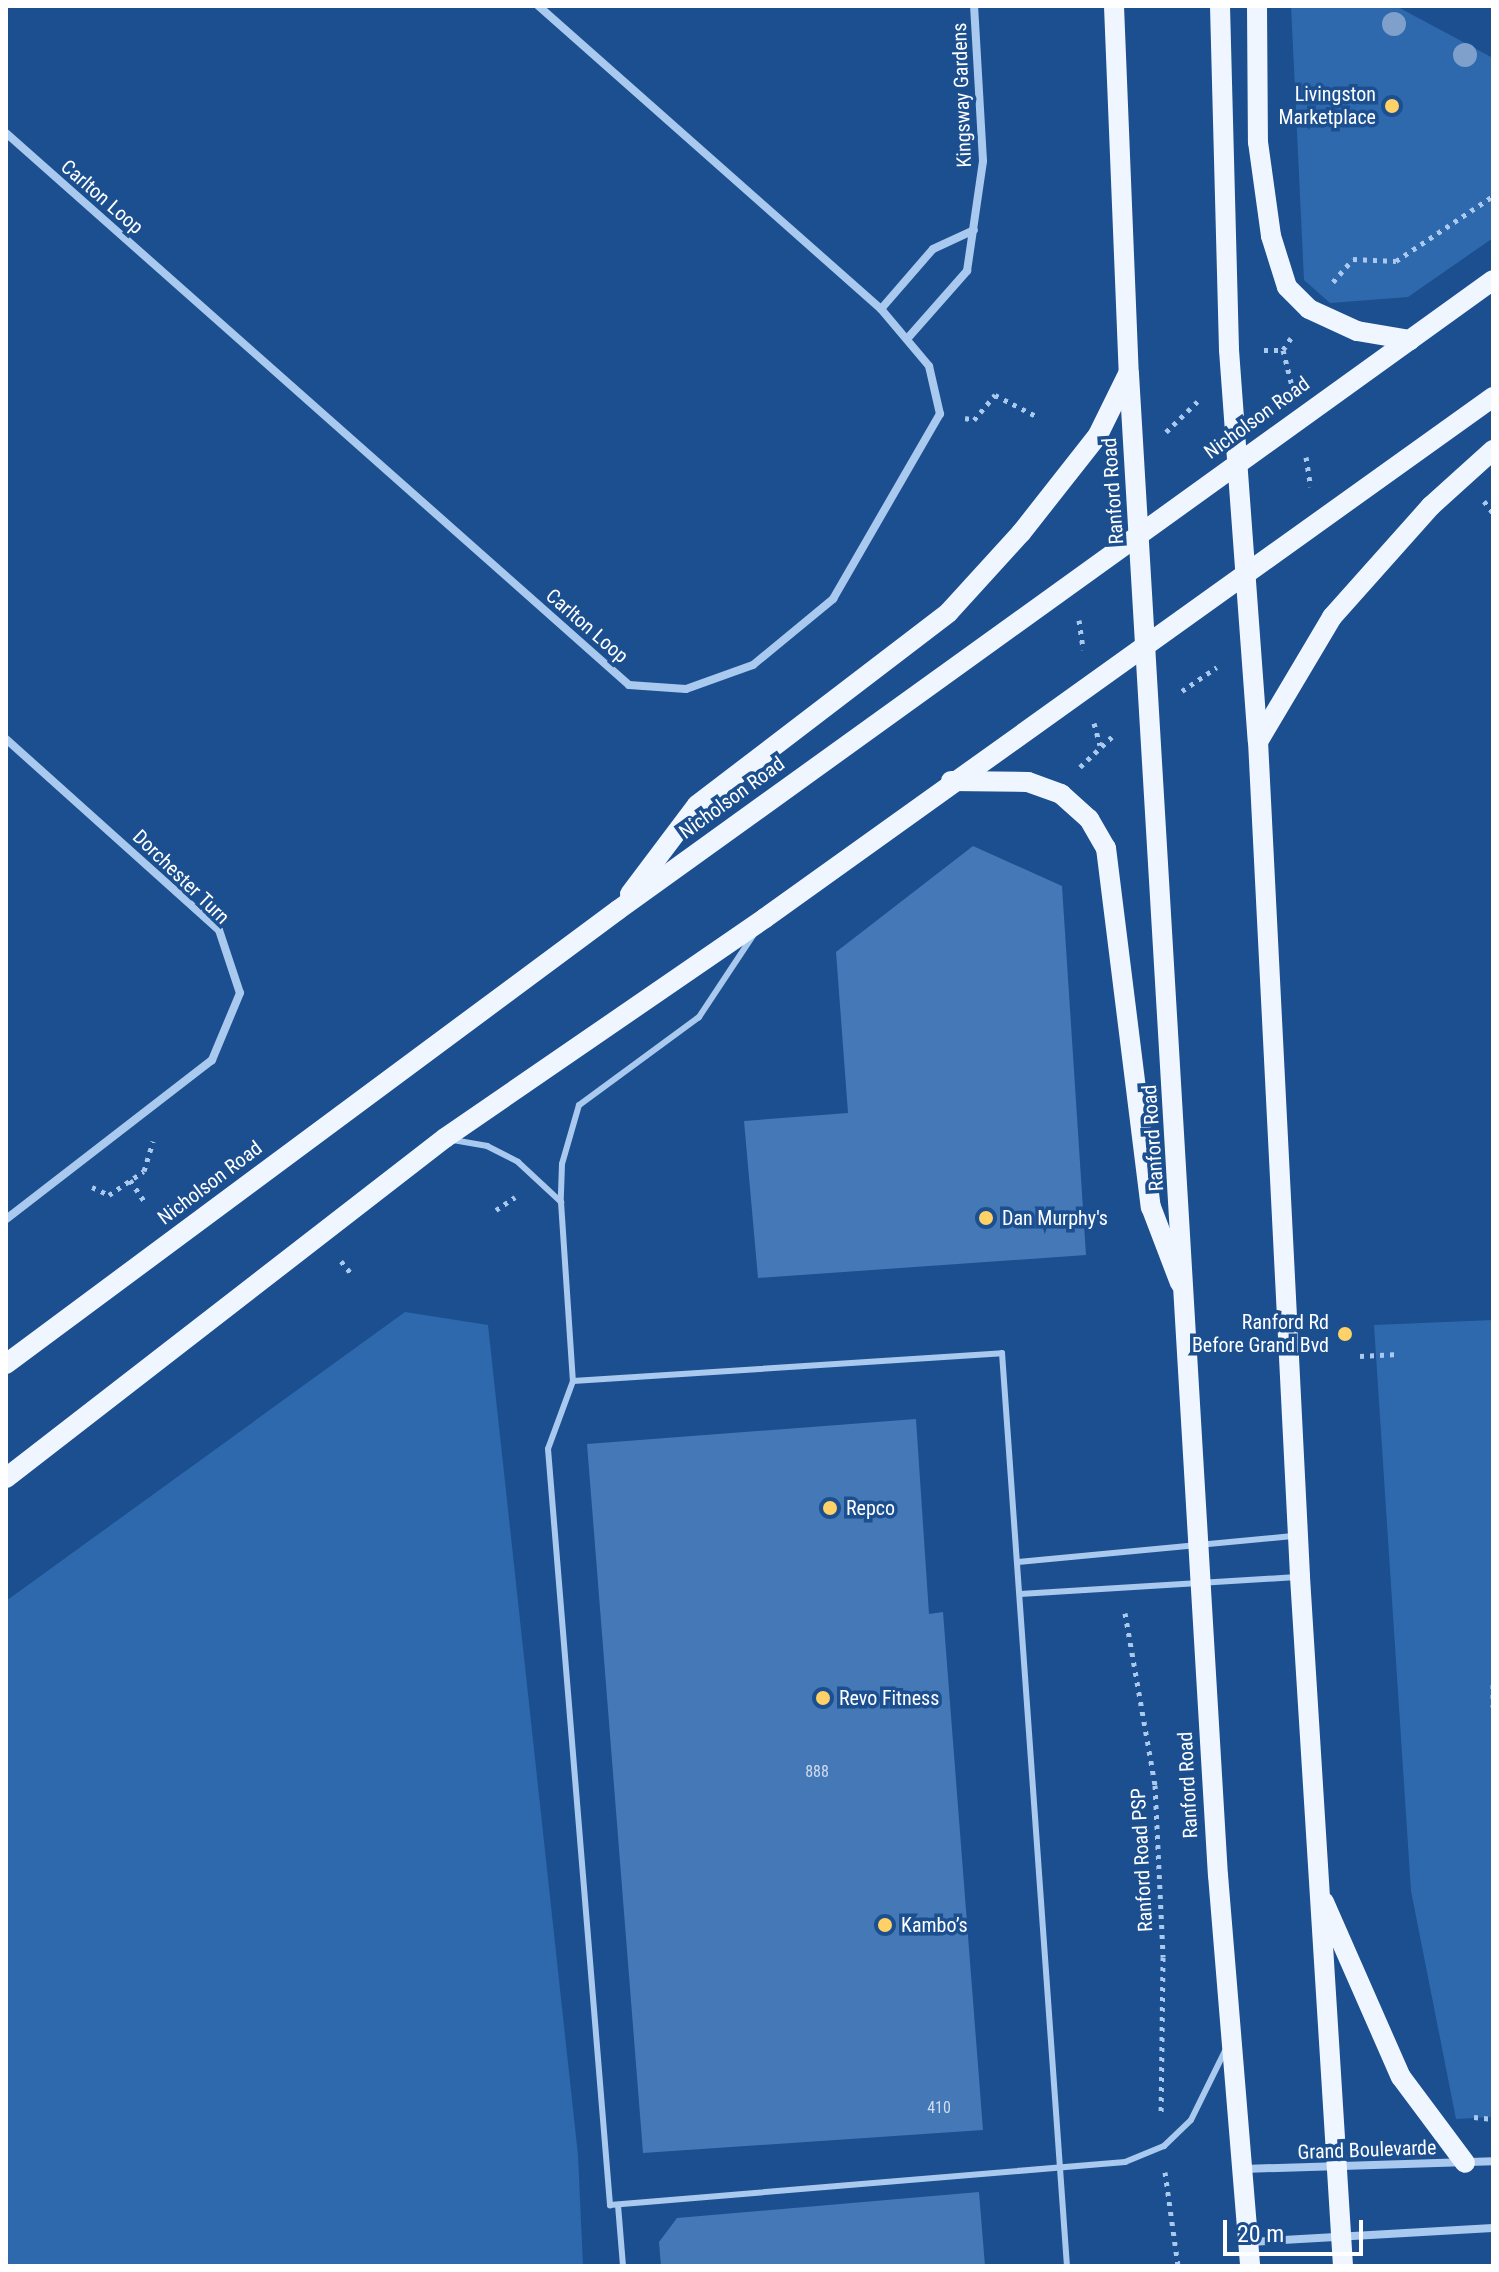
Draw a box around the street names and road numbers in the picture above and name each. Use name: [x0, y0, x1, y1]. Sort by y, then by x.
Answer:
street label: Kingsway Gardens: [947, 22, 977, 168]
street label: Carlton Loop: [56, 155, 148, 239]
street label: Nicholson Road: [1200, 372, 1314, 464]
street label: Ranford Road: [1097, 437, 1129, 545]
street label: Carlton Loop: [541, 584, 633, 668]
street label: Nicholson Road: [675, 752, 789, 844]
street label: Dorchester Turn: [127, 825, 235, 929]
street label: Ranford Road: [1137, 1084, 1169, 1192]
street label: Nicholson Road: [153, 1136, 267, 1230]
street label: Ranford Road: [1173, 1731, 1203, 1839]
street label: Ranford Road PSP: [1126, 1787, 1158, 1933]
street label: Grand Boulevarde: [1297, 2136, 1437, 2164]

